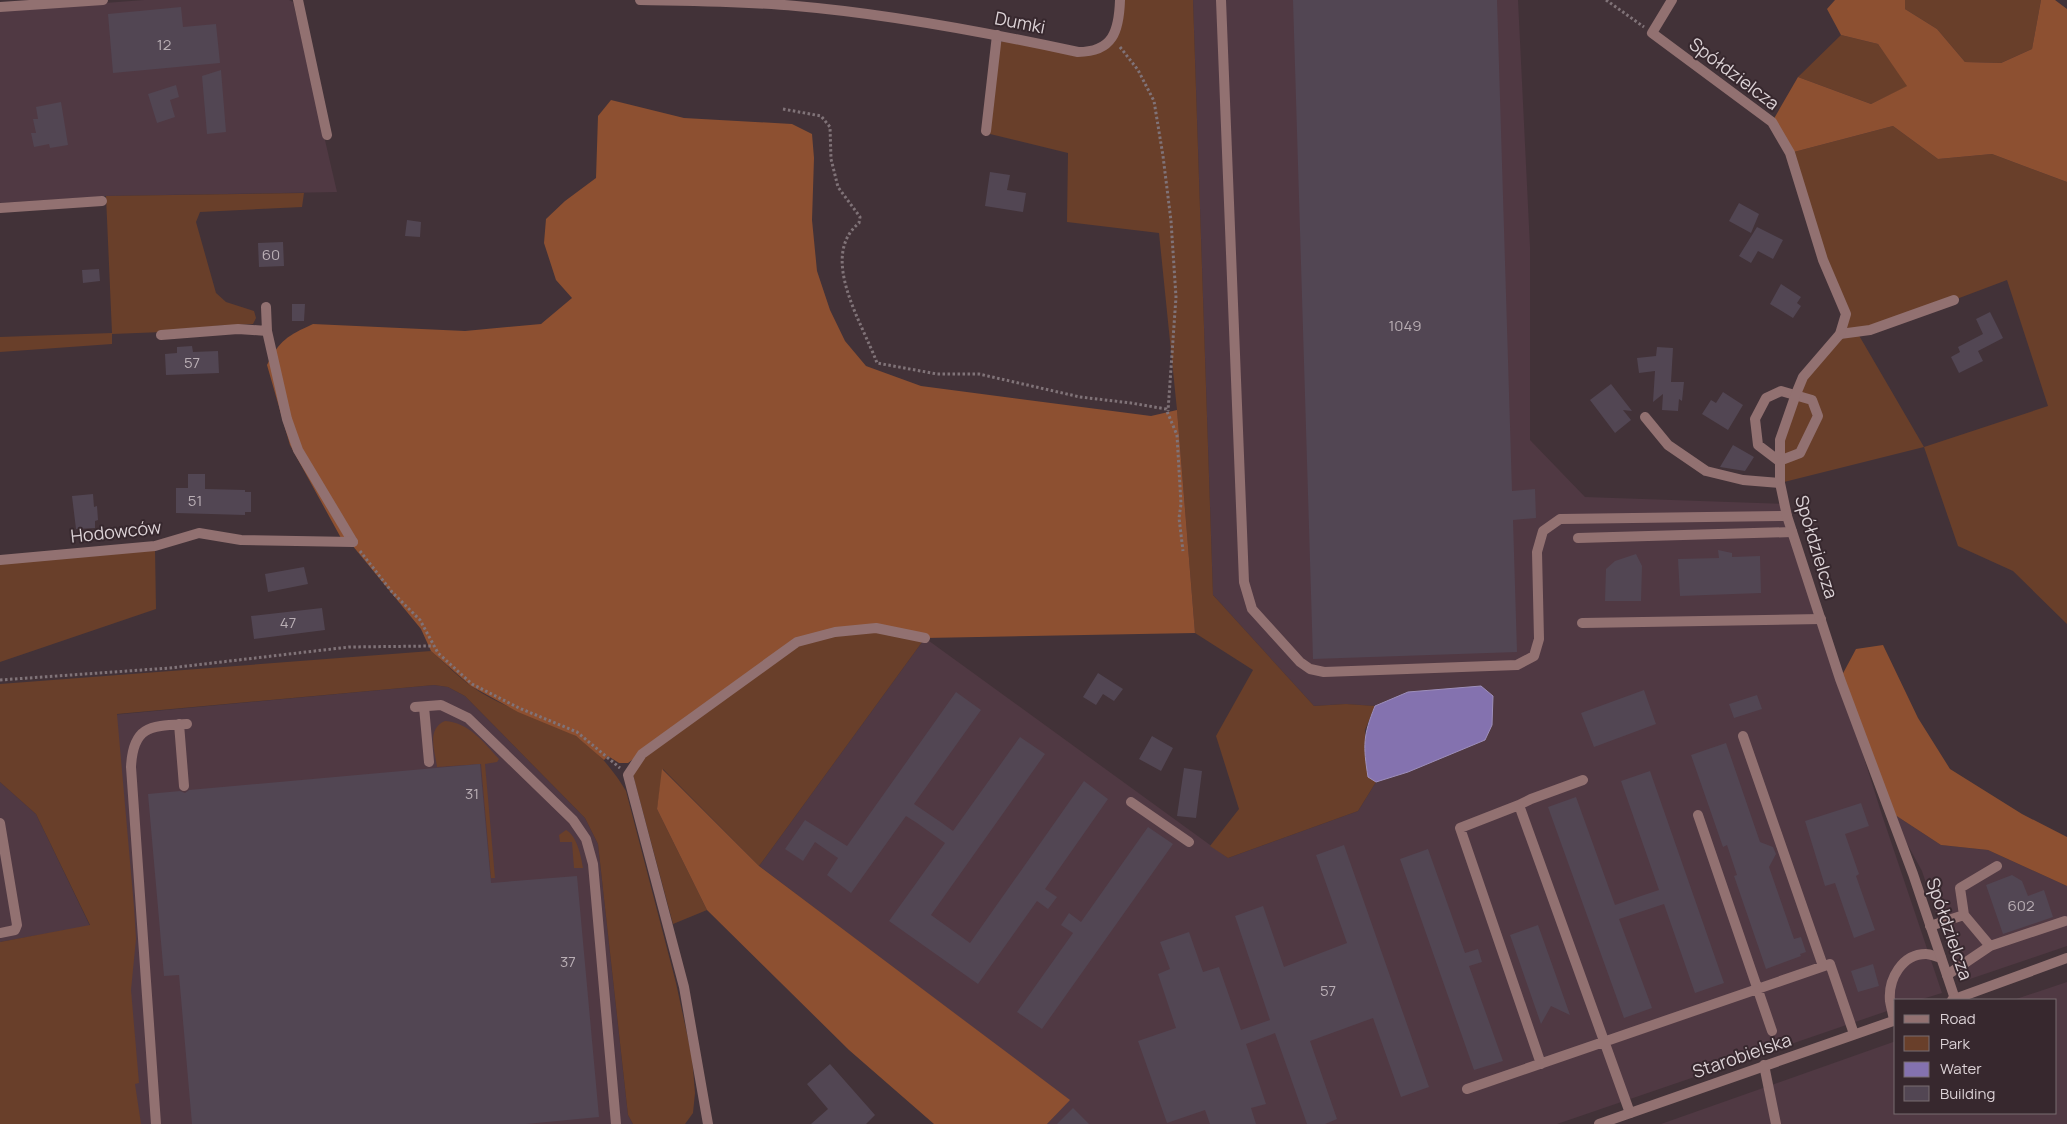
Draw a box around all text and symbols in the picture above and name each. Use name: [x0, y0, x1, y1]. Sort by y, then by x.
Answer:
street label: Dumki: [993, 5, 1048, 39]
street label: Spółdzielcza: [1685, 31, 1785, 115]
house number: 12: [157, 34, 171, 55]
house number: 60: [262, 244, 280, 265]
house number: 1049: [1389, 315, 1422, 336]
house number: 57: [184, 352, 200, 373]
house number: 51: [188, 490, 202, 511]
street label: Spółdzielcza: [1790, 492, 1844, 601]
street label: Hodowców: [69, 514, 163, 548]
house number: 47: [280, 612, 296, 633]
house number: 31: [465, 783, 479, 804]
street label: Spółdzielcza: [1921, 874, 1979, 983]
house number: 602: [2007, 895, 2035, 916]
house number: 37: [560, 951, 576, 972]
house number: 57: [1320, 980, 1336, 1001]
legend: [1894, 999, 2057, 1114]
text: Road: [1940, 1008, 1976, 1029]
street label: Starobielska: [1689, 1027, 1794, 1083]
text: Park: [1940, 1033, 1970, 1054]
text: Water: [1940, 1058, 1982, 1079]
text: Building: [1940, 1083, 1995, 1104]

